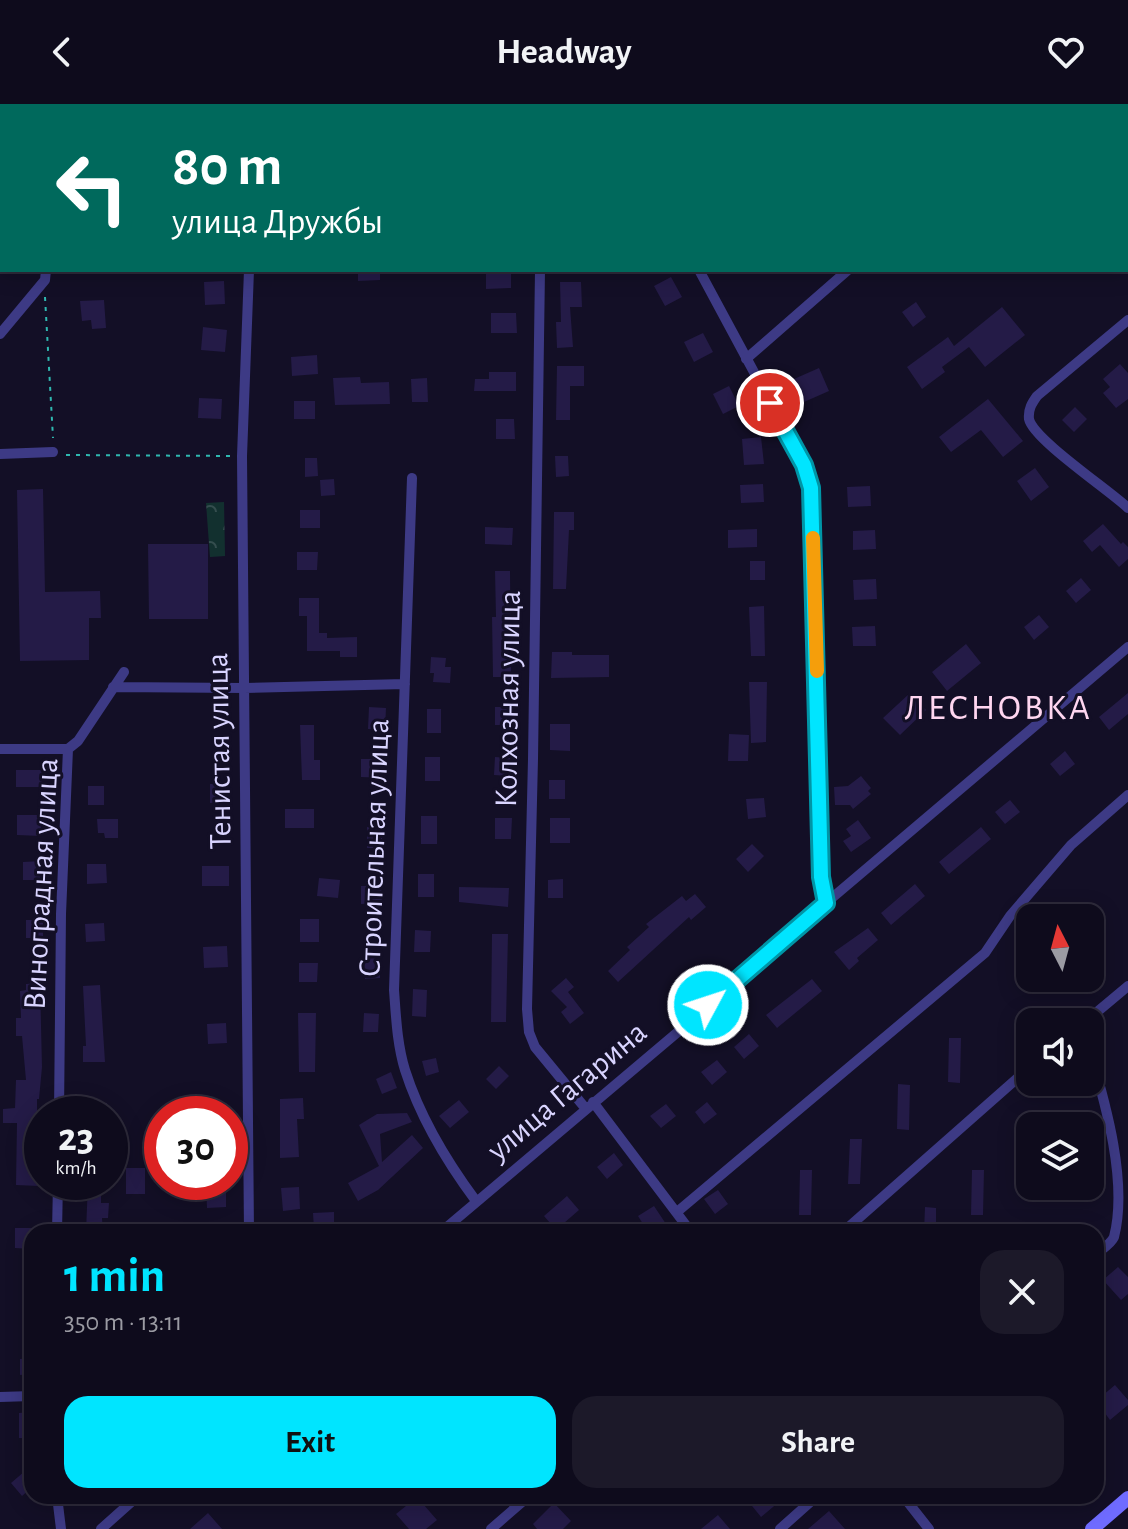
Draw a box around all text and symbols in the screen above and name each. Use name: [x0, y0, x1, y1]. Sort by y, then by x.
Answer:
icon: back: [40, 30, 84, 74]
icon: heart: [1044, 30, 1088, 74]
text: Headway: [496, 34, 632, 70]
icon: left: [40, 136, 144, 240]
text: 80 m: [172, 139, 282, 195]
text: улица Дружбы: [172, 204, 383, 240]
pin: [736, 369, 804, 437]
icon: arrive: [748, 381, 792, 425]
street label: Колхозная улица: [490, 590, 526, 808]
street label: Тенистая улица: [201, 652, 237, 850]
district label: ЛЕСНОВКА: [904, 690, 1092, 726]
street label: Строительная улица: [354, 718, 394, 978]
street label: Виноградная улица: [18, 757, 64, 1011]
north arrow: [1016, 904, 1104, 992]
map controls: [1016, 904, 1104, 1200]
position arrow: [666, 963, 750, 1047]
button: sound: [1016, 1008, 1104, 1096]
street label: улица Гагарина: [481, 1015, 653, 1167]
speed limit sign: 30: [144, 1096, 248, 1200]
button: layers: [1016, 1112, 1104, 1200]
text: 23: [58, 1118, 94, 1158]
text: km/h: [55, 1158, 97, 1178]
button: close: [980, 1250, 1064, 1334]
text: 1 min: [64, 1253, 165, 1301]
text: 350 m · 13:11: [64, 1309, 182, 1335]
button: Exit: [64, 1396, 556, 1488]
button: Share: [572, 1396, 1064, 1488]

